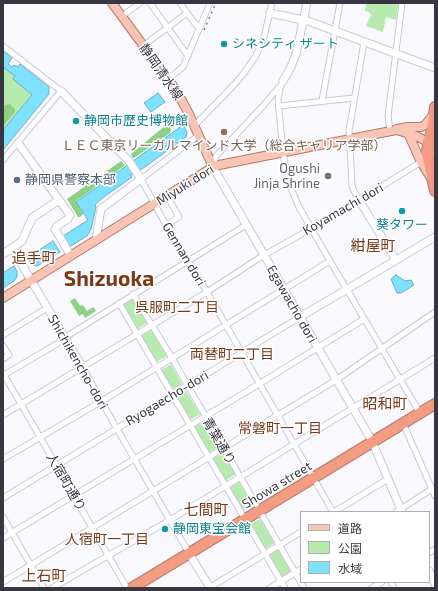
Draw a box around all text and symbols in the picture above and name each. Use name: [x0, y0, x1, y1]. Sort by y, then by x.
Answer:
place label: シネシティ ザート: [232, 36, 339, 52]
marker: シネシティ ザート: [219, 39, 229, 49]
street label: 静岡清水線: [136, 41, 186, 103]
place label: 静岡市歴史博物館: [84, 113, 188, 129]
marker: 静岡市歴史博物館: [71, 116, 81, 126]
marker: ＬＥＣ東京リーガルマインド大学（総合キャリア学部）: [219, 127, 229, 137]
place label: ＬＥＣ東京リーガルマインド大学（総合キャリア学部）: [62, 138, 386, 154]
street label: Miyuki dori: [153, 161, 217, 209]
place label: Ogushi Jinja Shrine: [254, 161, 320, 192]
marker: Ogushi Jinja Shrine: [323, 171, 333, 181]
place label: 静岡県警察本部: [25, 172, 116, 188]
marker: 静岡県警察本部: [12, 175, 22, 185]
street label: Koyamachi dori: [300, 180, 386, 238]
marker: 葵タワー: [397, 206, 407, 216]
place label: 葵タワー: [376, 217, 428, 233]
street label: Gennan dori: [159, 220, 209, 288]
district label: 紺屋町: [351, 237, 395, 255]
district label: 追手町: [12, 249, 56, 267]
street label: Egawacho dori: [264, 262, 320, 346]
district label: Shizuoka: [64, 266, 154, 292]
district label: 呉服町二丁目: [135, 299, 219, 315]
street label: Shichikencho-dori: [45, 312, 111, 412]
district label: 両替町二丁目: [190, 346, 274, 362]
street label: Ryogaecho-dori: [123, 367, 211, 429]
district label: 昭和町: [363, 395, 407, 413]
street label: 青葉通り: [199, 415, 239, 467]
district label: 常磐町一丁目: [238, 420, 322, 436]
street label: 人宿町通り: [43, 450, 89, 514]
street label: Showa street: [239, 458, 315, 512]
district label: 七間町: [184, 501, 228, 519]
legend: [300, 511, 430, 583]
place label: 静岡東宝会館: [173, 521, 251, 537]
text: 道路: [338, 521, 362, 535]
marker: 静岡東宝会館: [160, 524, 170, 534]
district label: 人宿町一丁目: [65, 531, 149, 547]
text: 公園: [338, 541, 362, 555]
text: 水域: [338, 561, 362, 575]
district label: 上石町: [22, 567, 66, 585]

